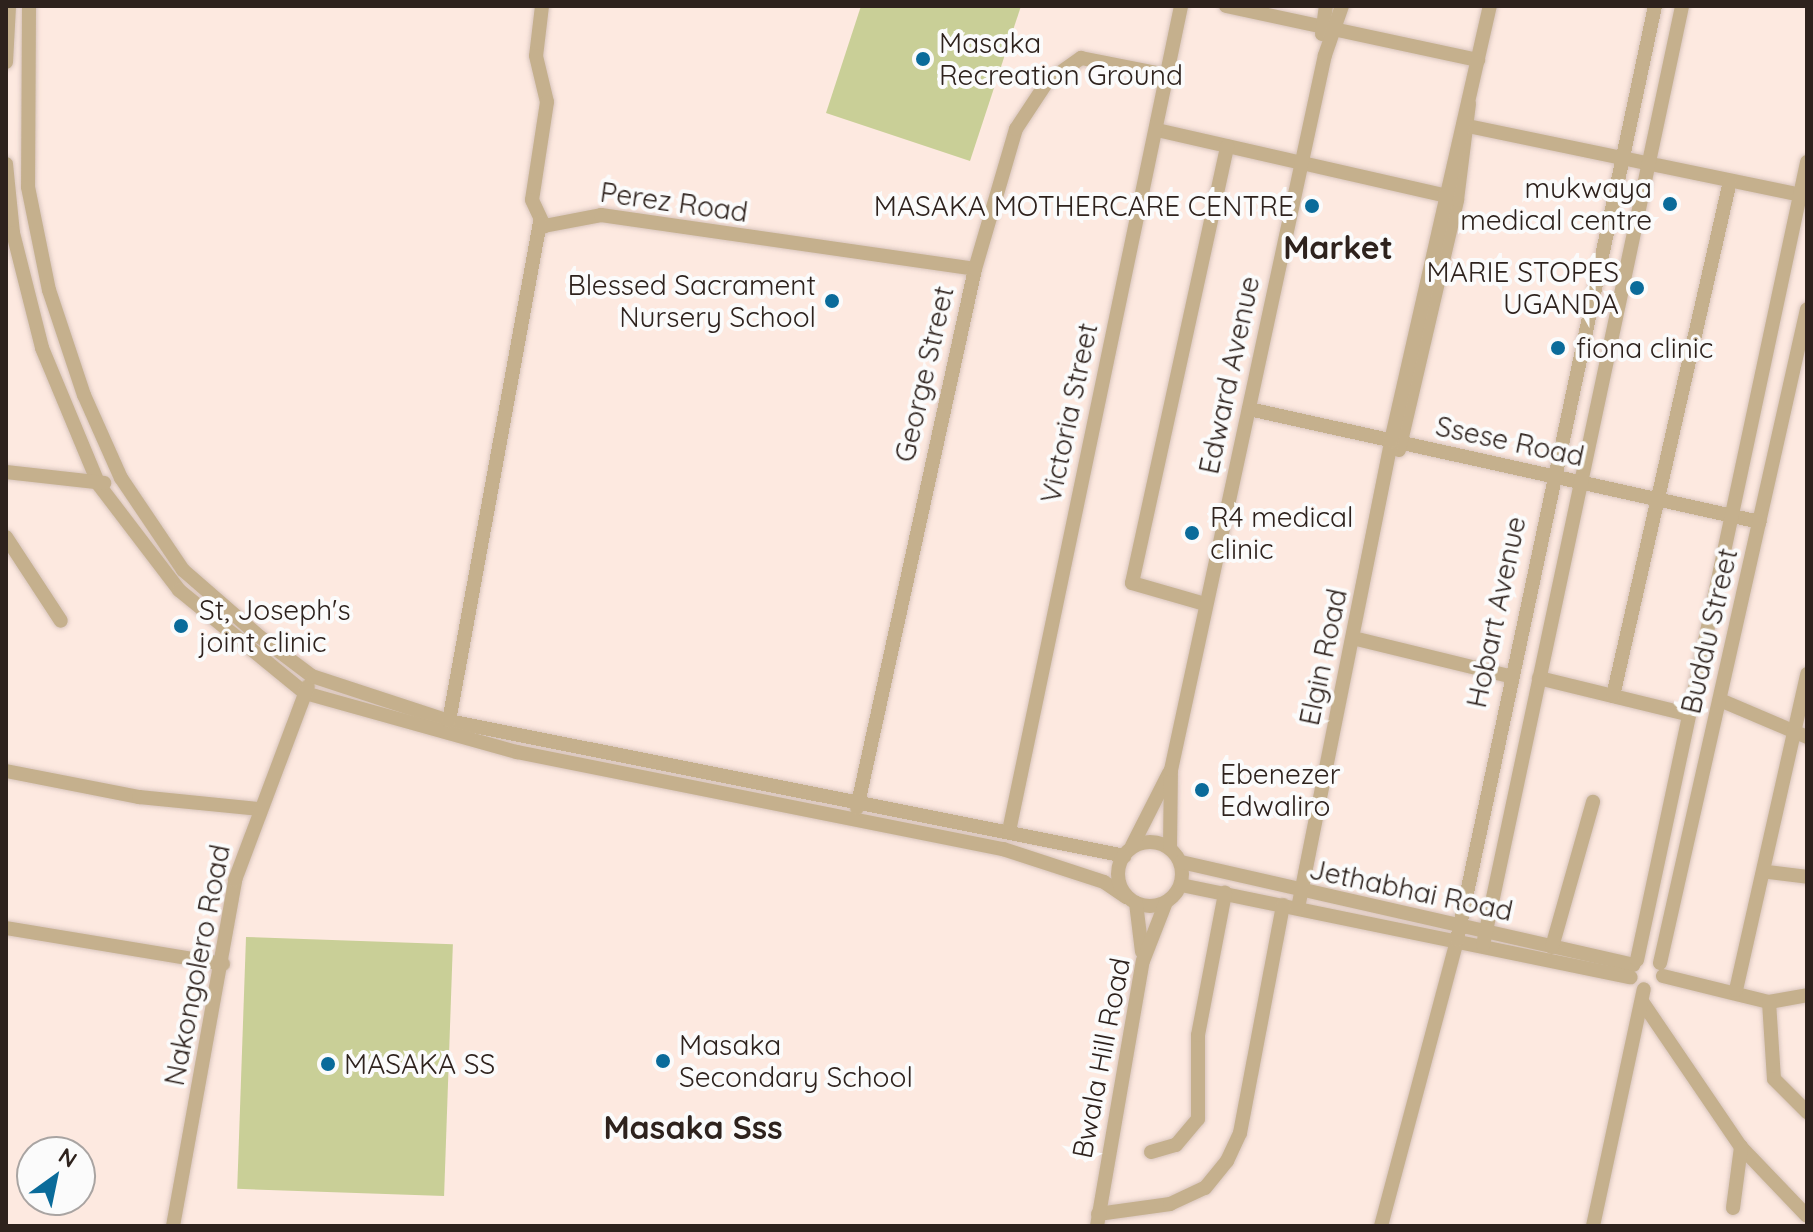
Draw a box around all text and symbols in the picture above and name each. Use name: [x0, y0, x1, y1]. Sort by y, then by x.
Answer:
place label: Masaka Recreation Ground: [939, 26, 1183, 92]
marker: Masaka Recreation Ground: [914, 50, 932, 68]
place label: mukwaya medical centre: [1460, 171, 1652, 237]
street label: Perez Road: [598, 175, 750, 229]
place label: MASAKA MOTHERCARE CENTRE: [874, 189, 1294, 223]
marker: mukwaya medical centre: [1659, 193, 1681, 215]
marker: MASAKA MOTHERCARE CENTRE: [1301, 195, 1323, 217]
district label: Market: [1283, 228, 1393, 266]
place label: MARIE STOPES UGANDA: [1427, 255, 1619, 321]
place label: Blessed Sacrament Nursery School: [568, 268, 816, 334]
street label: Edward Avenue: [1192, 273, 1266, 477]
marker: MARIE STOPES UGANDA: [1626, 277, 1648, 299]
street label: George Street: [887, 283, 961, 465]
marker: Blessed Sacrament Nursery School: [823, 292, 841, 310]
street label: Victoria Street: [1034, 320, 1104, 506]
place label: fiona clinic: [1576, 331, 1713, 365]
marker: fiona clinic: [1547, 337, 1569, 359]
street label: Ssese Road: [1433, 409, 1587, 473]
place label: R4 medical clinic: [1210, 500, 1353, 566]
street label: Hobart Avenue: [1459, 513, 1533, 711]
marker: R4 medical clinic: [1181, 522, 1203, 544]
street label: Buddu Street: [1674, 545, 1744, 717]
street label: Elgin Road: [1292, 586, 1354, 728]
place label: St, Joseph's joint clinic: [199, 593, 351, 659]
marker: St, Joseph's joint clinic: [170, 615, 192, 637]
place label: Ebenezer Edwaliro: [1220, 757, 1340, 823]
marker: Ebenezer Edwaliro: [1191, 779, 1213, 801]
street label: Nakongolero Road: [157, 842, 237, 1088]
street label: Jethabhai Road: [1306, 852, 1516, 928]
street label: Bwala Hill Road: [1065, 955, 1137, 1161]
place label: Masaka Secondary School: [679, 1028, 913, 1094]
place label: MASAKA SS: [344, 1047, 495, 1081]
marker: Masaka Secondary School: [654, 1052, 672, 1070]
marker: MASAKA SS: [319, 1055, 337, 1073]
district label: Masaka Sss: [603, 1108, 783, 1146]
north arrow: [16, 1136, 96, 1216]
text: N: [54, 1141, 82, 1174]

